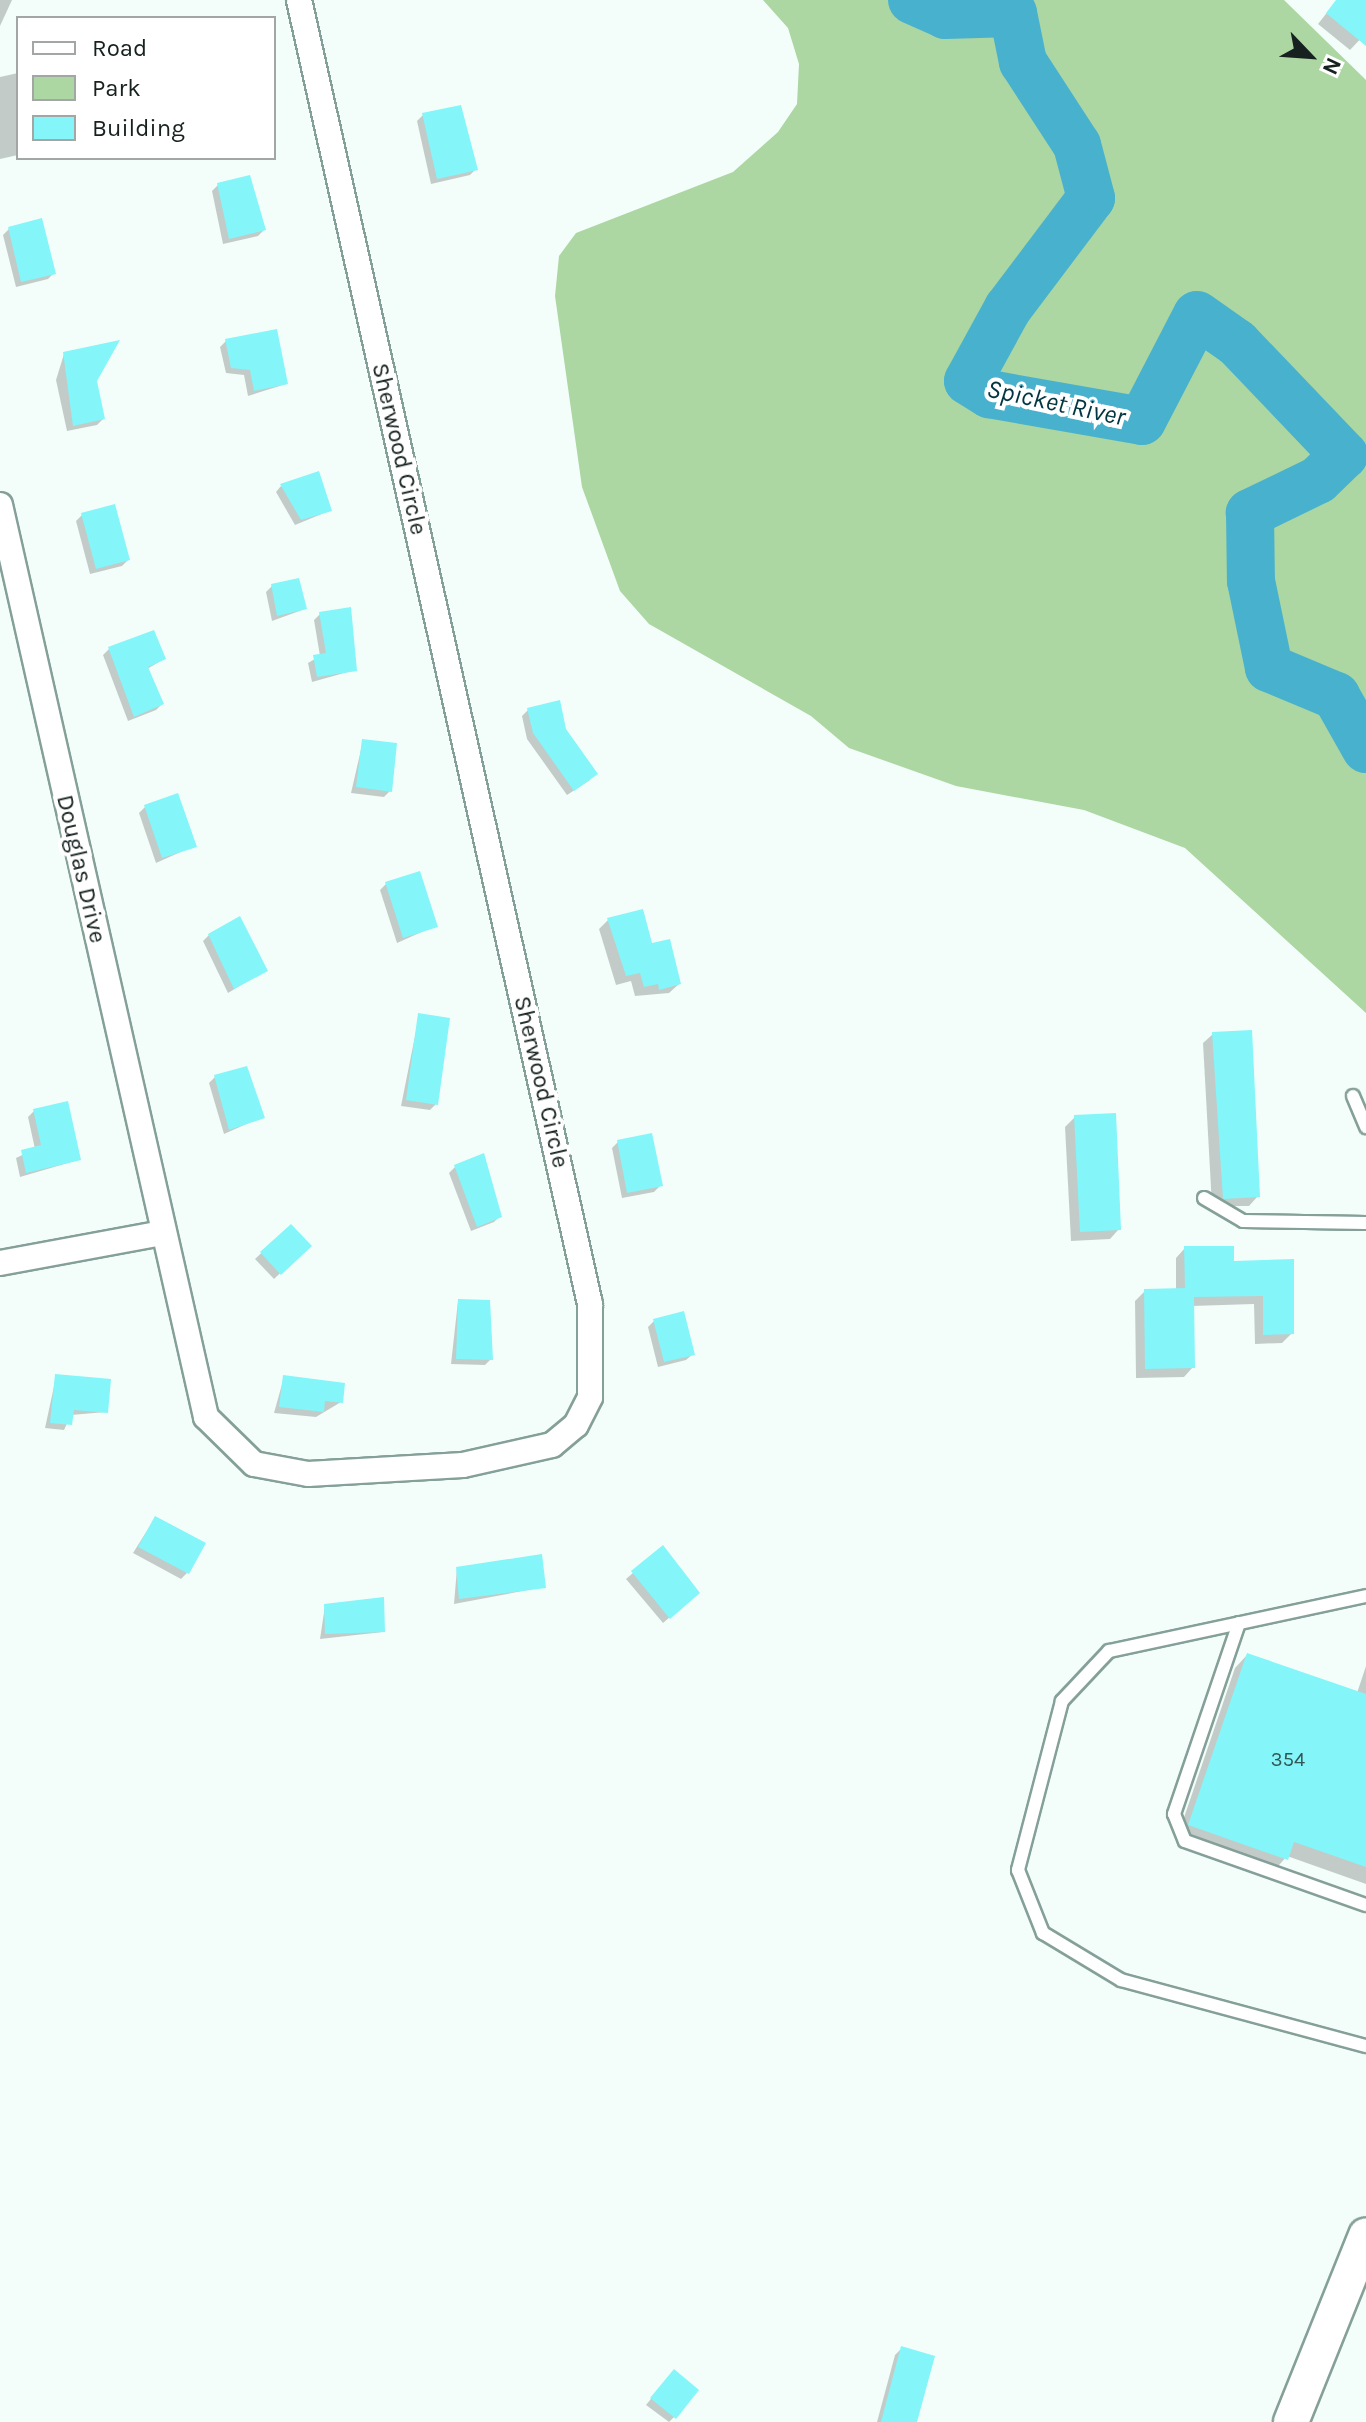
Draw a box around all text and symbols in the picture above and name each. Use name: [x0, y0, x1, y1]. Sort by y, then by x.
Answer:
legend: [16, 16, 276, 160]
north arrow: [1270, 16, 1350, 96]
text: Road: [92, 34, 147, 62]
text: N: [1317, 53, 1347, 79]
text: Park: [92, 74, 141, 102]
text: Building: [92, 114, 185, 142]
street label: Sherwood Circle: [365, 360, 433, 538]
water label: Spicket River: [984, 373, 1128, 433]
street label: Douglas Drive: [50, 792, 112, 946]
street label: Sherwood Circle: [507, 993, 575, 1171]
house number: 354: [1271, 1747, 1305, 1771]

